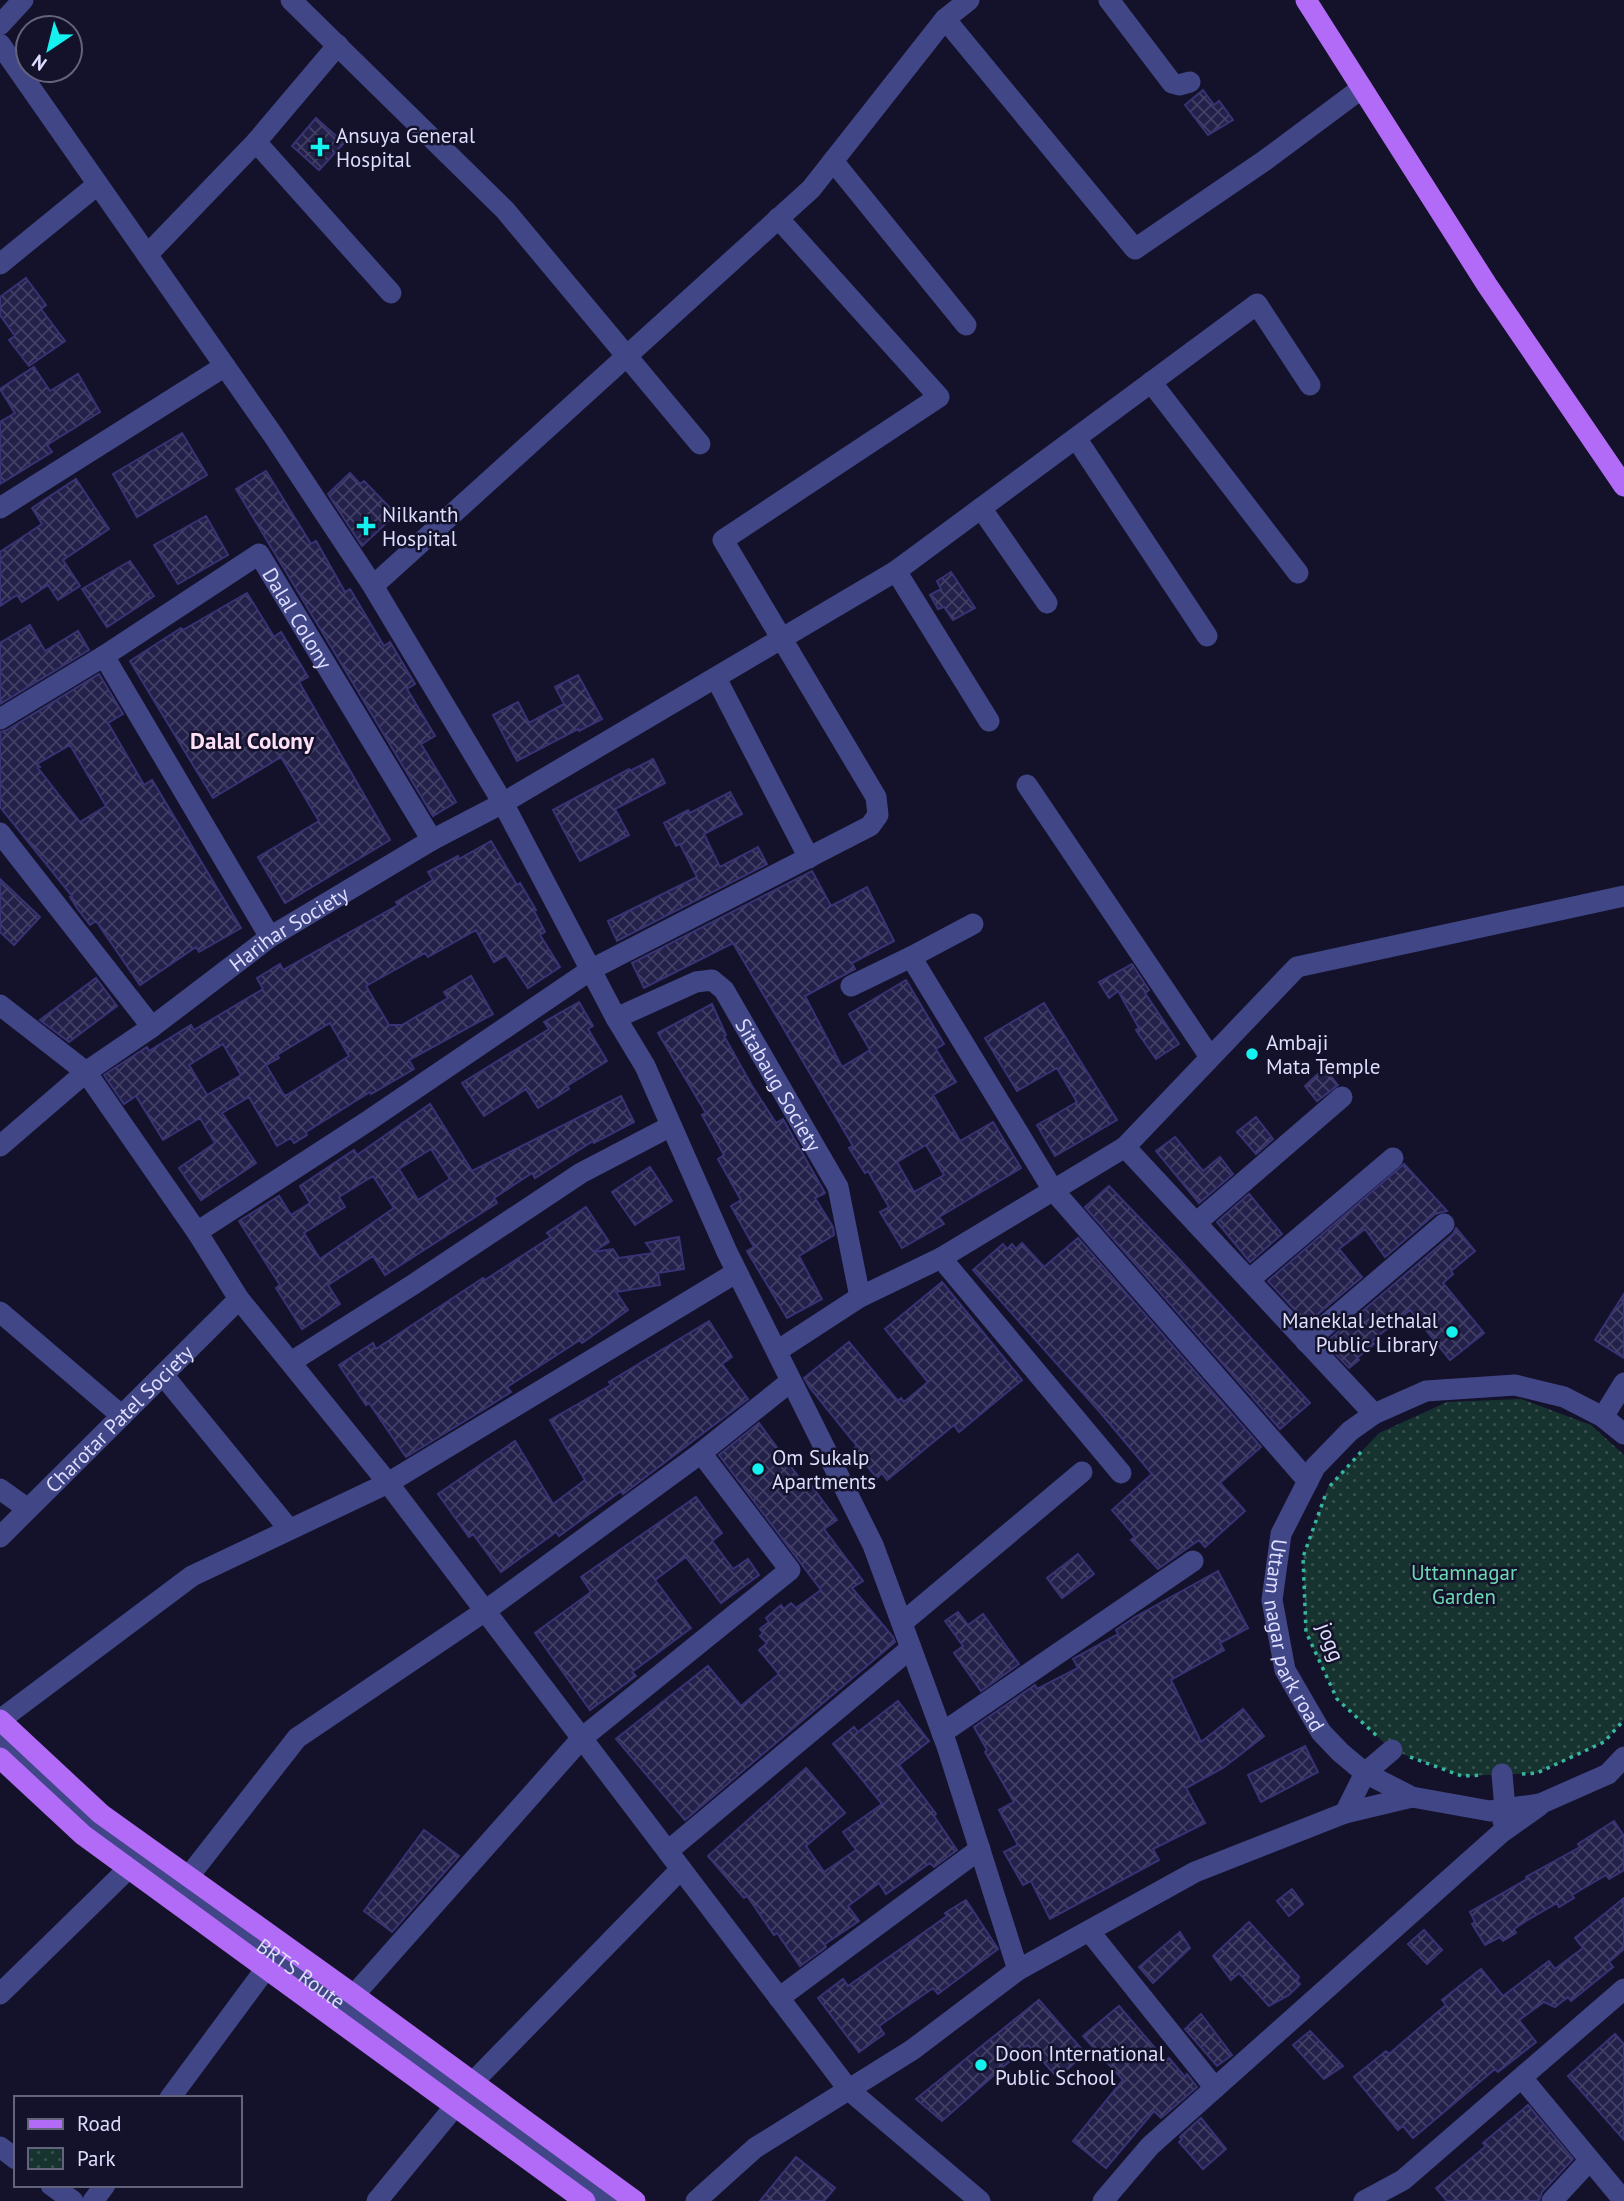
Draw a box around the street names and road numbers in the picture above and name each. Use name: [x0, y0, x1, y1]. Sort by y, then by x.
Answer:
street label: Dalal Colony: [257, 562, 339, 674]
street label: Harihar Society: [223, 880, 353, 977]
street label: Sitabaug Society: [730, 1013, 828, 1156]
street label: Charotar Patel Society: [39, 1339, 199, 1498]
street label: Uttam nagar park road: [1259, 1537, 1331, 1736]
street label: jogg: [1311, 1619, 1351, 1665]
street label: BRTS Route: [251, 1932, 351, 2014]

